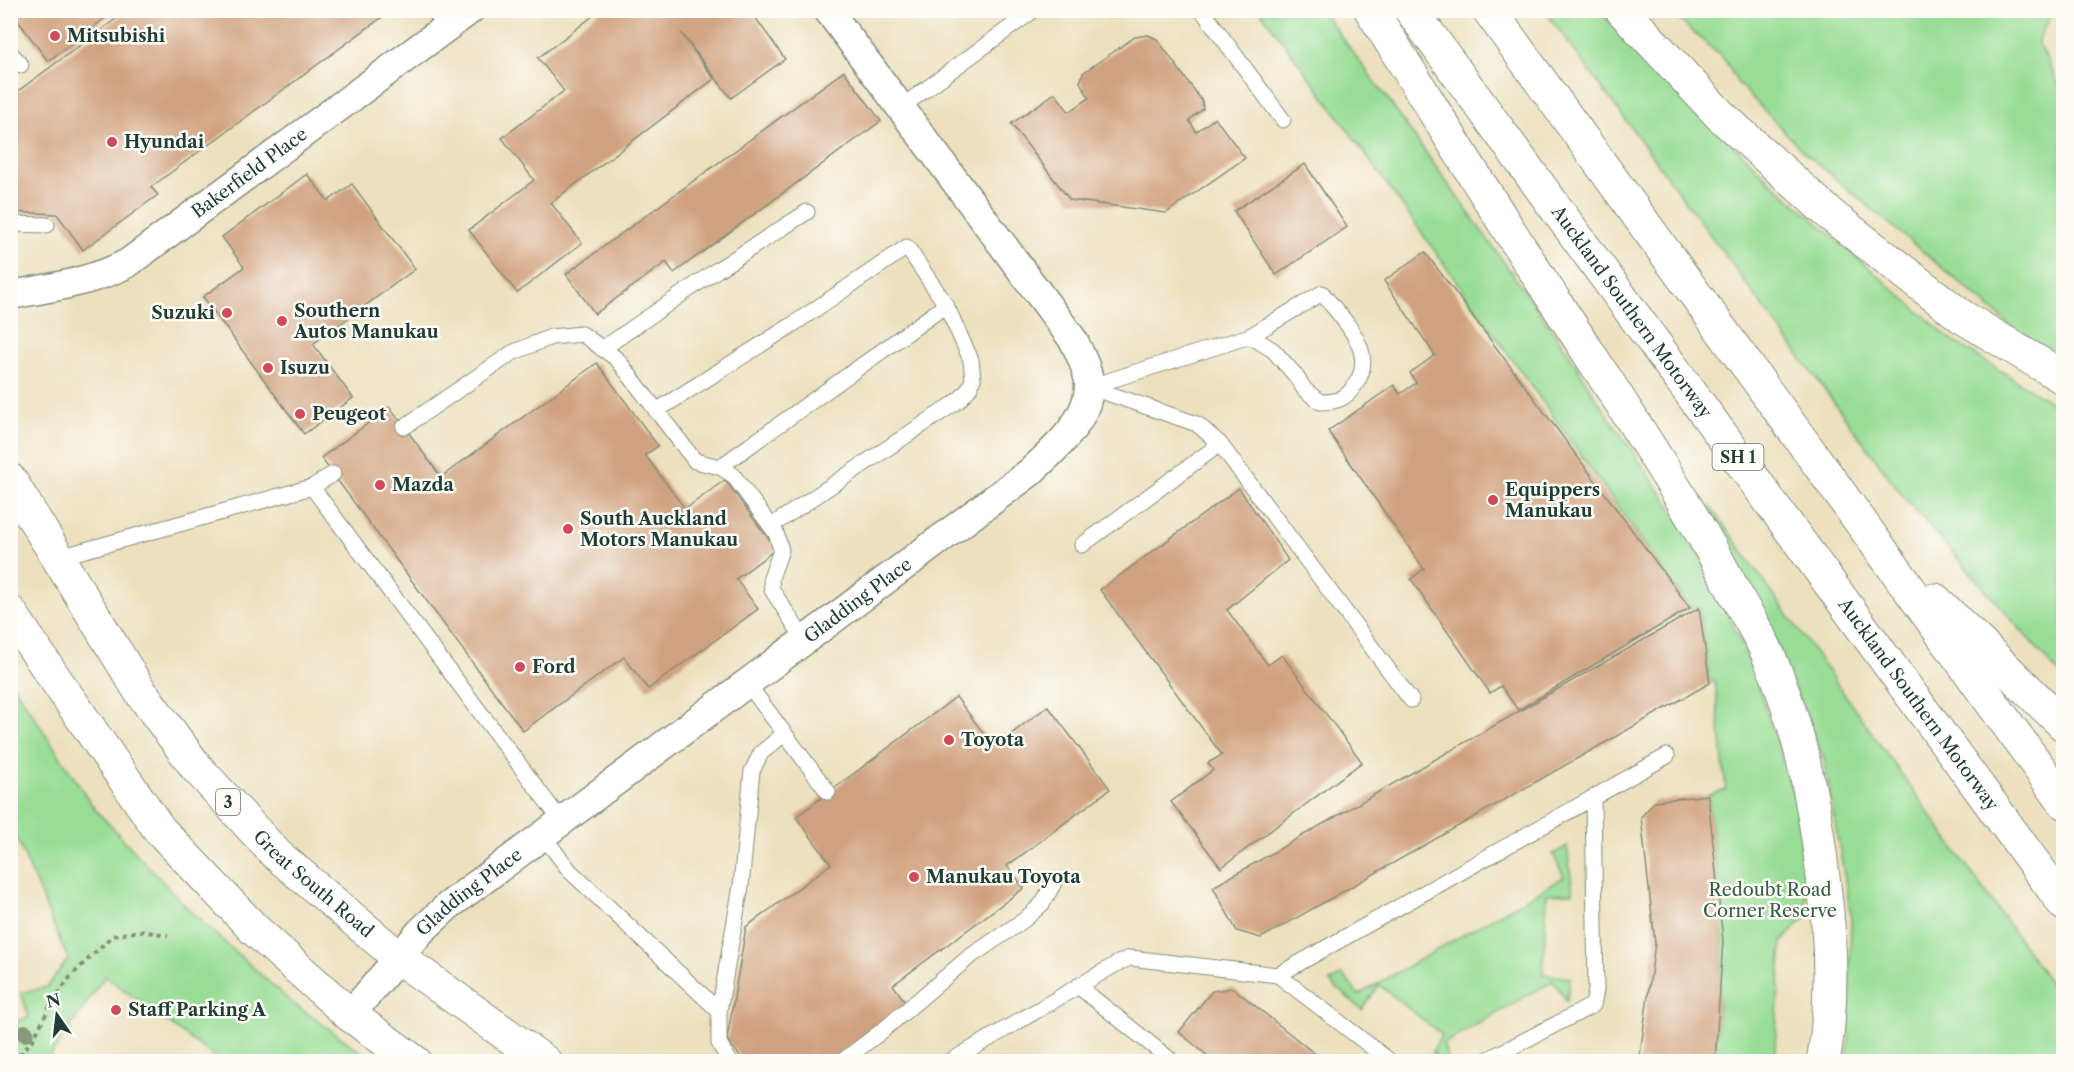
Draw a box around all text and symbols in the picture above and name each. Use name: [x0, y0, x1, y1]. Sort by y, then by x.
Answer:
place label: Mitsubishi: [67, 25, 166, 47]
marker: Mitsubishi: [48, 29, 62, 43]
street label: Bakerfield Place: [187, 123, 312, 223]
place label: Hyundai: [124, 131, 205, 153]
marker: Hyundai: [105, 135, 119, 149]
street label: Auckland Southern Motorway: [1546, 201, 1717, 423]
place label: Southern Autos Manukau: [293, 300, 439, 343]
place label: Suzuki: [151, 302, 216, 324]
marker: Suzuki: [220, 306, 234, 320]
marker: Southern Autos Manukau: [275, 314, 289, 328]
place label: Isuzu: [280, 357, 330, 379]
marker: Isuzu: [261, 361, 275, 375]
place label: Peugeot: [312, 403, 387, 425]
marker: Peugeot: [293, 407, 307, 421]
road number: SH 1: [1712, 444, 1764, 470]
place label: Mazda: [392, 474, 455, 496]
marker: Mazda: [373, 478, 387, 492]
place label: Equippers Manukau: [1505, 479, 1600, 522]
marker: Equippers Manukau: [1486, 493, 1500, 507]
place label: South Auckland Motors Manukau: [580, 508, 738, 551]
marker: South Auckland Motors Manukau: [561, 522, 575, 536]
street label: Gladding Place: [800, 553, 916, 648]
street label: Auckland Southern Motorway: [1833, 593, 2004, 816]
place label: Ford: [532, 656, 576, 678]
marker: Ford: [513, 660, 527, 674]
place label: Toyota: [961, 729, 1025, 751]
marker: Toyota: [942, 733, 956, 747]
road number: 3: [216, 789, 240, 815]
street label: Great South Road: [248, 825, 378, 942]
street label: Gladding Place: [412, 844, 526, 941]
place label: Manukau Toyota: [926, 866, 1081, 888]
marker: Manukau Toyota: [907, 870, 921, 884]
park label: Redoubt Road Corner Reserve: [1703, 879, 1837, 922]
north arrow: [27, 985, 87, 1045]
text: N: [44, 989, 63, 1012]
place label: Staff Parking A: [128, 999, 267, 1021]
marker: Staff Parking A: [109, 1003, 123, 1017]

